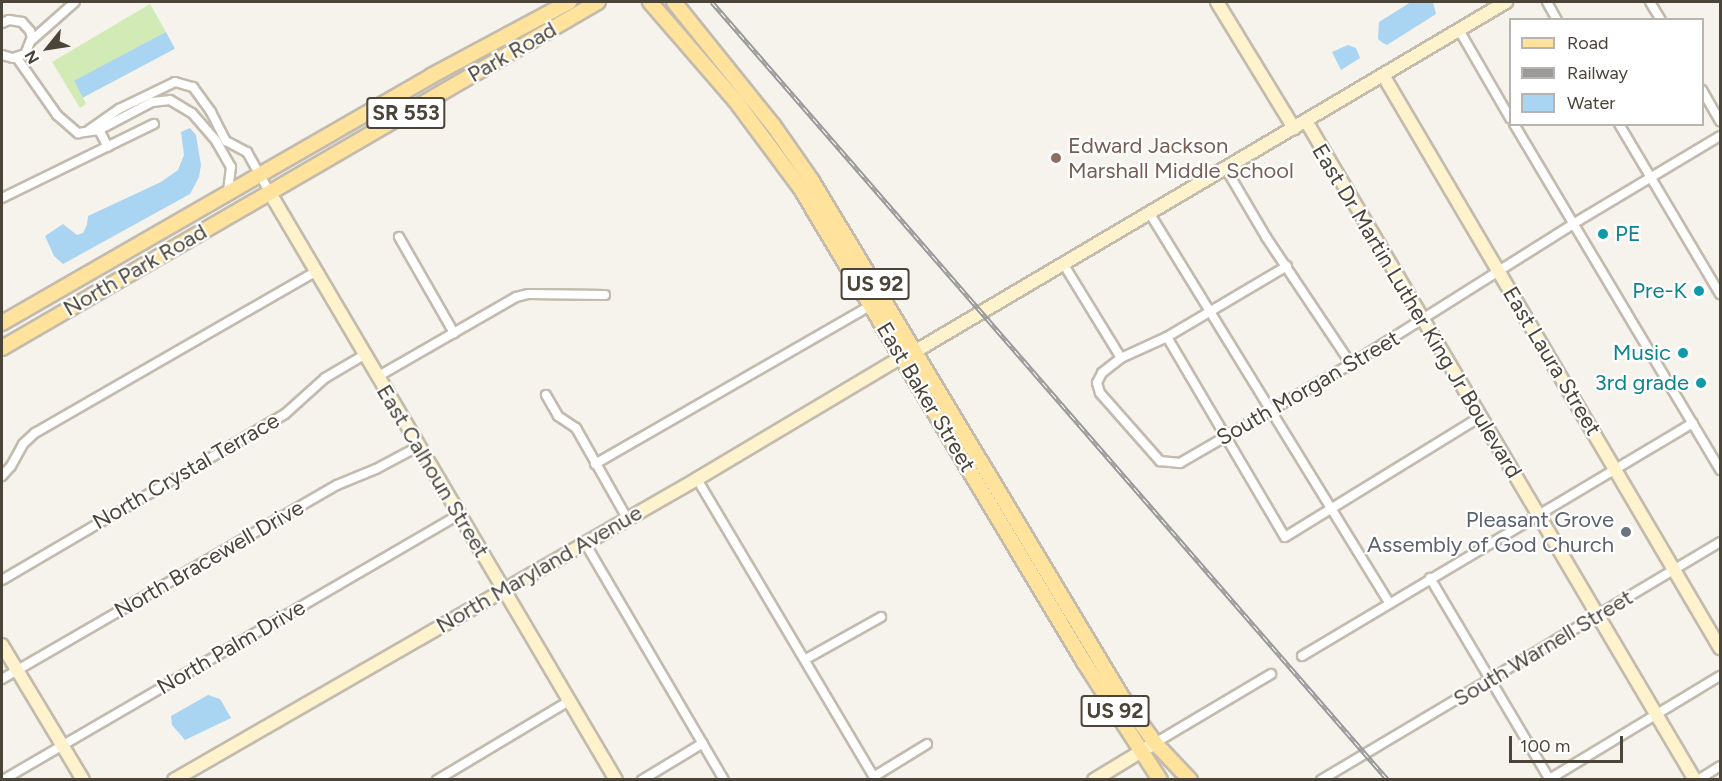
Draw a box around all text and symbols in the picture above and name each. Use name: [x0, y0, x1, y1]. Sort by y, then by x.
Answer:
street label: Park Road: [463, 16, 561, 88]
north arrow: [18, 18, 78, 78]
legend: [1509, 18, 1704, 126]
text: Road: [1567, 32, 1608, 54]
text: N: [21, 47, 43, 67]
text: Railway: [1567, 62, 1628, 84]
text: Water: [1567, 92, 1615, 114]
road number: SR 553: [366, 95, 446, 131]
place label: Edward Jackson Marshall Middle School: [1068, 132, 1294, 184]
street label: East Dr Martin Luther King Jr Boulevard: [1307, 139, 1527, 483]
marker: Edward Jackson Marshall Middle School: [1049, 151, 1063, 165]
street label: North Park Road: [59, 218, 211, 322]
place label: PE: [1615, 221, 1641, 247]
marker: PE: [1596, 227, 1610, 241]
road number: US 92: [840, 266, 910, 302]
place label: Pre-K: [1632, 278, 1687, 304]
street label: East Laura Street: [1497, 282, 1607, 440]
marker: Pre-K: [1692, 284, 1706, 298]
street label: East Baker Street: [871, 317, 981, 477]
street label: South Morgan Street: [1212, 325, 1404, 451]
place label: Music: [1613, 340, 1671, 366]
marker: Music: [1676, 346, 1690, 360]
place label: 3rd grade: [1595, 370, 1689, 396]
marker: 3rd grade: [1694, 376, 1708, 390]
street label: East Calhoun Street: [371, 380, 495, 562]
street label: North Crystal Terrace: [88, 407, 284, 535]
street label: North Bracewell Drive: [110, 494, 308, 624]
street label: North Maryland Avenue: [431, 499, 647, 639]
place label: Pleasant Grove Assembly of God Church: [1367, 506, 1614, 558]
marker: Pleasant Grove Assembly of God Church: [1619, 525, 1633, 539]
street label: South Warnell Street: [1449, 584, 1637, 712]
street label: North Palm Drive: [152, 594, 310, 700]
road number: US 92: [1080, 693, 1150, 729]
scale bar: [1512, 724, 1626, 762]
text: 100 m: [1520, 735, 1570, 757]

